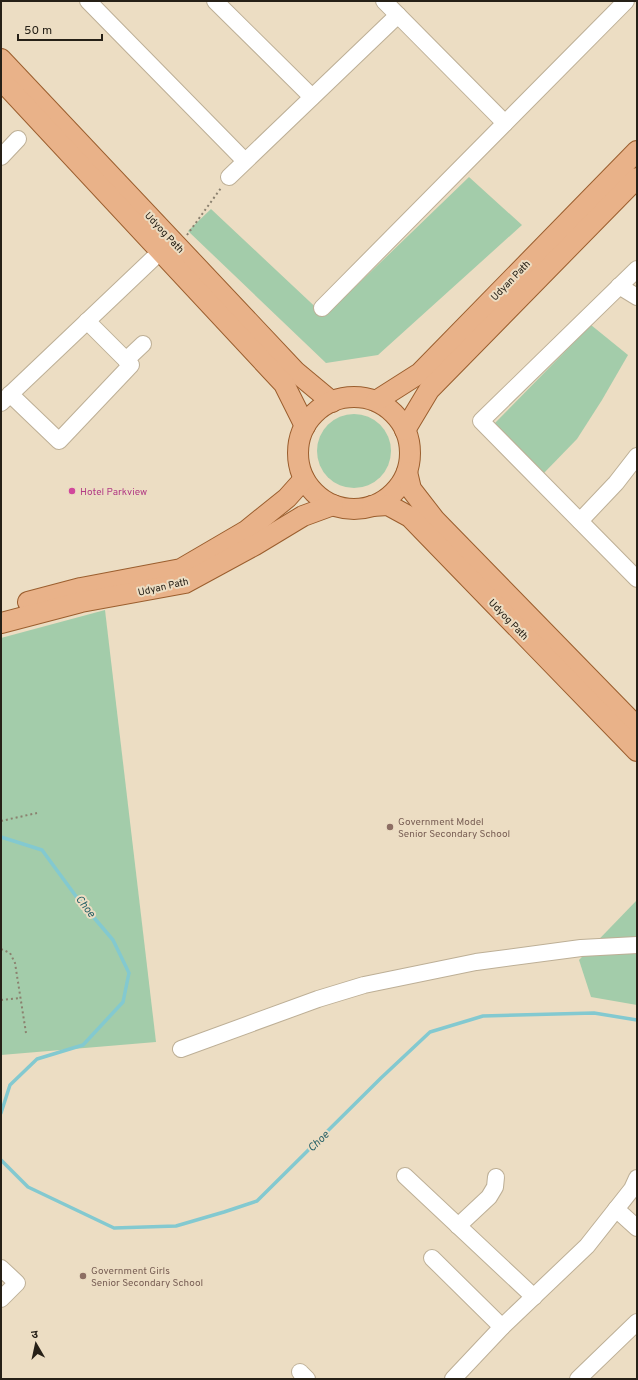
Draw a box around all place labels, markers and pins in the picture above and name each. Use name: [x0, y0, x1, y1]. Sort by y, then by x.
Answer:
marker: Hotel Parkview: [67, 486, 77, 496]
place label: Hotel Parkview: [80, 486, 147, 499]
place label: Government Model Senior Secondary School: [398, 816, 510, 841]
marker: Government Model Senior Secondary School: [385, 822, 395, 832]
place label: Government Girls Senior Secondary School: [91, 1265, 203, 1290]
marker: Government Girls Senior Secondary School: [78, 1271, 88, 1281]

